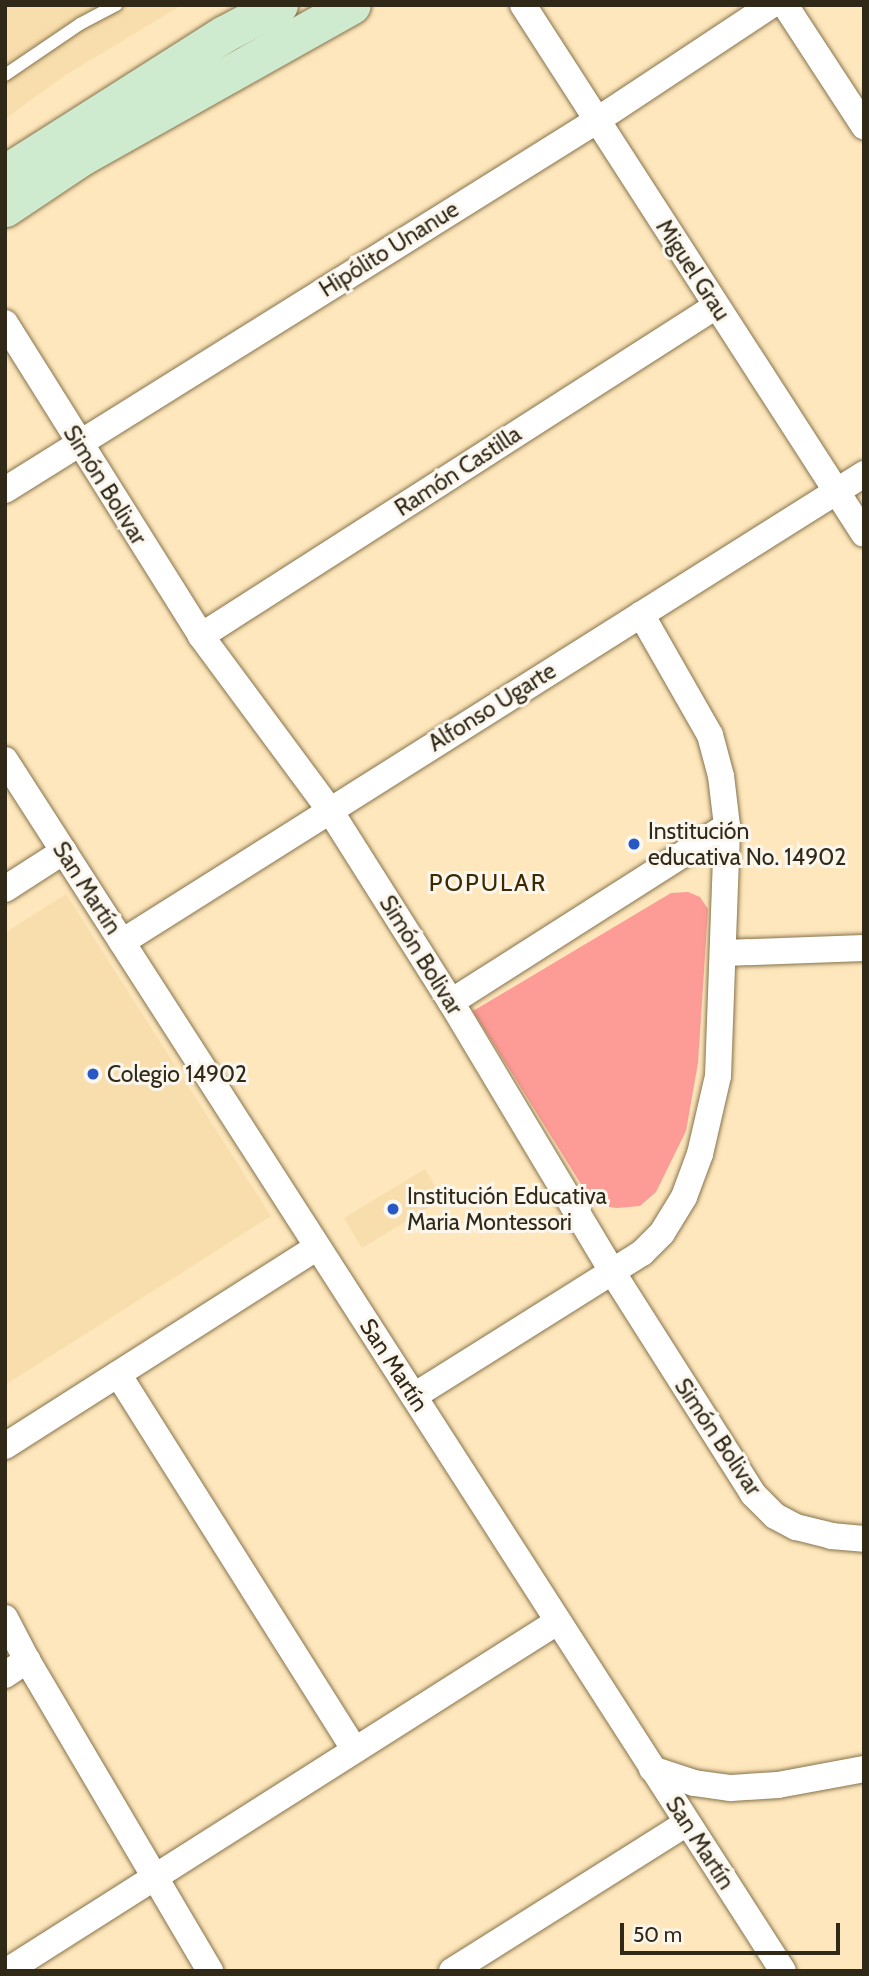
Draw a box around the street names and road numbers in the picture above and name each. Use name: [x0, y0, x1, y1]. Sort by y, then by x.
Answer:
street label: Hipólito Unanue: [314, 195, 464, 303]
street label: Miguel Grau: [650, 214, 736, 326]
street label: Simón Bolivar: [57, 420, 153, 550]
street label: Ramón Castilla: [390, 420, 526, 522]
street label: Alfonso Ugarte: [423, 657, 561, 757]
street label: San Martín: [47, 837, 127, 939]
street label: Simón Bolivar: [373, 890, 469, 1020]
street label: San Martín: [354, 1314, 434, 1416]
street label: Simón Bolivar: [669, 1373, 767, 1501]
street label: San Martín: [660, 1792, 740, 1894]

